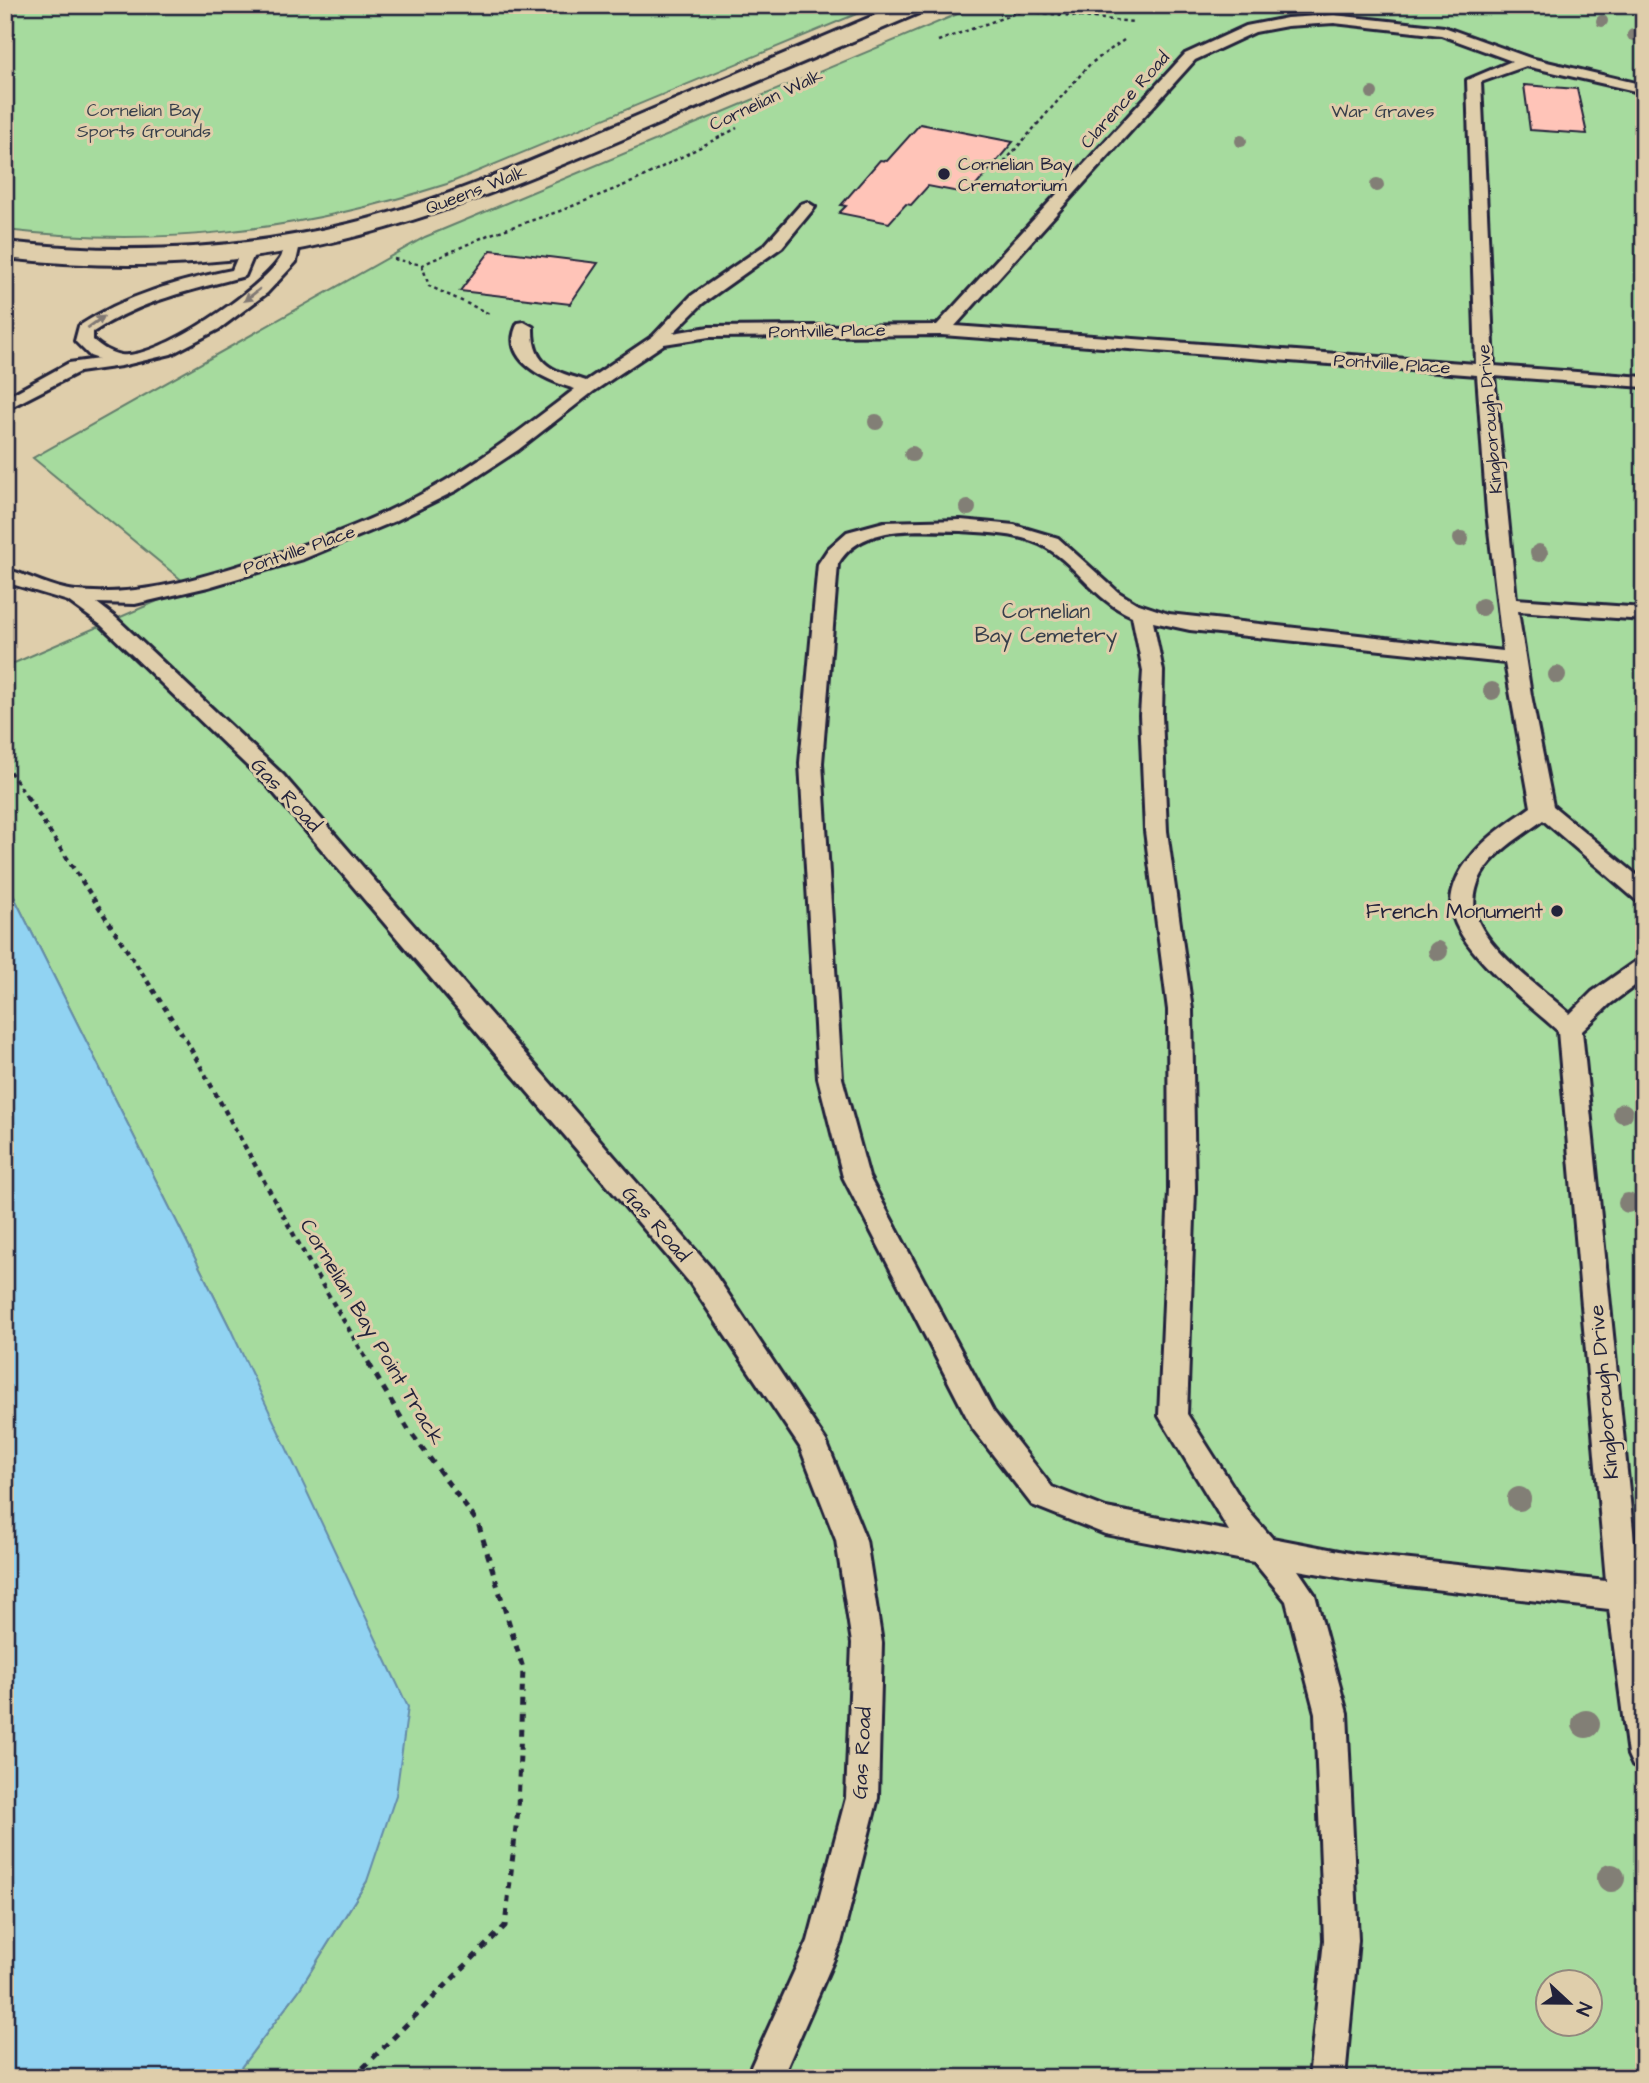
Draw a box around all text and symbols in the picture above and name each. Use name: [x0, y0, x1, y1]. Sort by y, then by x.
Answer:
street label: Clarence Road: [1075, 46, 1175, 154]
street label: Cornelian Walk: [705, 63, 827, 137]
park label: Cornelian Bay Sports Grounds: [77, 98, 211, 144]
park label: War Graves: [1332, 99, 1434, 124]
place label: Cornelian Bay Crematorium: [958, 152, 1072, 198]
street label: Queens Walk: [422, 159, 530, 221]
marker: Cornelian Bay Crematorium: [936, 166, 952, 182]
one-way arrow: [243, 288, 261, 302]
one-way arrow: [87, 315, 105, 329]
street label: Pontville Place: [768, 317, 886, 345]
street label: Kingborough Drive: [1471, 343, 1510, 495]
street label: Pontville Place: [1333, 347, 1452, 381]
street label: Pontville Place: [240, 519, 359, 581]
park label: Cornelian Bay Cemetery: [975, 597, 1118, 652]
street label: Gas Road: [244, 751, 328, 839]
place label: French Monument: [1366, 897, 1543, 926]
marker: French Monument: [1549, 903, 1565, 919]
street label: Gas Road: [615, 1180, 697, 1269]
street label: Cornelian Bay Point Track: [291, 1213, 451, 1452]
street label: Kingborough Drive: [1582, 1303, 1628, 1481]
street label: Gas Road: [845, 1706, 879, 1800]
north arrow: [1534, 1968, 1604, 2038]
text: N: [1569, 1998, 1598, 2019]

